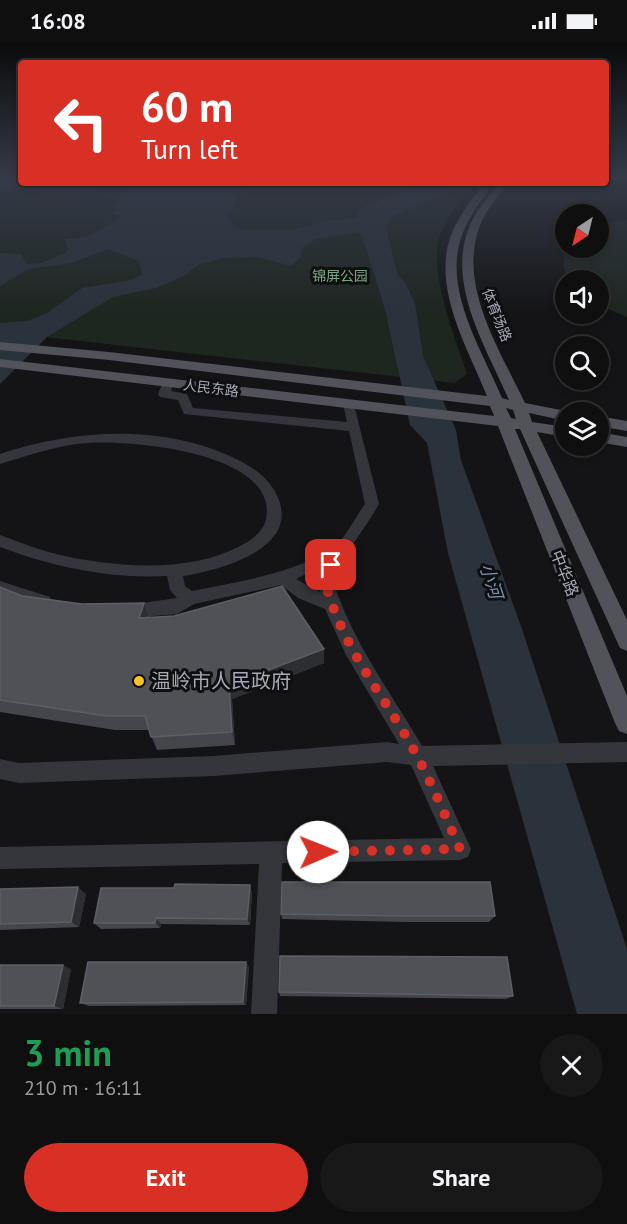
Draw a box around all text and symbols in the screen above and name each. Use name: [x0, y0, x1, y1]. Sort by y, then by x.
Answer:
text: 16:08: [30, 7, 86, 35]
text: 60 m: [141, 79, 233, 134]
icon: left: [42, 84, 120, 162]
text: Turn left: [141, 132, 238, 166]
north arrow: [555, 204, 609, 258]
map controls: [555, 204, 609, 456]
park label: 锦屏公园: [312, 267, 368, 285]
button: sound: [555, 270, 609, 324]
street label: 体育场路: [478, 286, 516, 344]
button: search: [555, 336, 609, 390]
street label: 人民东路: [182, 376, 240, 400]
button: layers: [555, 402, 609, 456]
pin: [305, 539, 356, 590]
street label: 中华路: [547, 547, 583, 599]
icon: arrive: [314, 548, 347, 581]
water label: 小河: [475, 560, 509, 604]
place label: 温岭市人民政府: [151, 668, 291, 694]
marker: 温岭市人民政府: [132, 674, 146, 688]
position arrow: [286, 820, 350, 884]
text: 3 min: [24, 1029, 112, 1076]
button: close: [540, 1034, 603, 1097]
text: 210 m · 16:11: [24, 1075, 142, 1101]
button: Exit: [24, 1143, 308, 1212]
button: Share: [320, 1143, 603, 1212]

